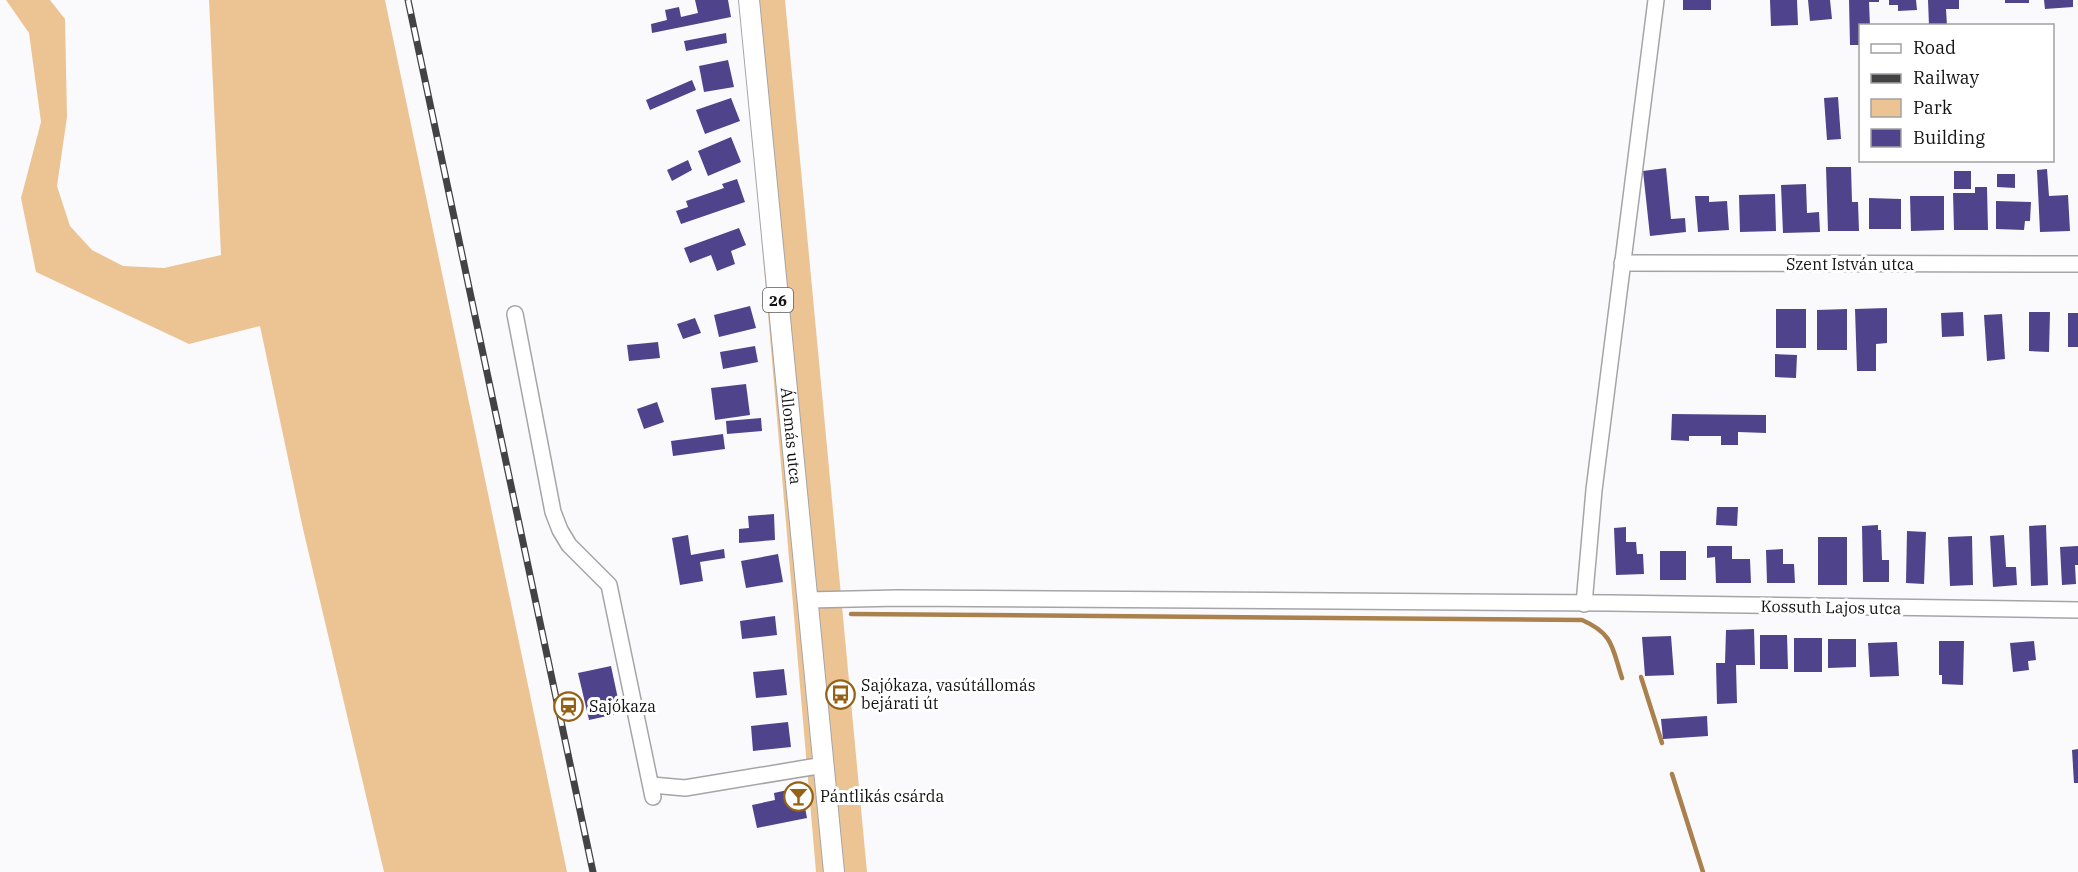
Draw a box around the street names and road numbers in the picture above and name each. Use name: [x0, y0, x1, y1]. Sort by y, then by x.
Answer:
street label: Szent István utca: [1786, 254, 1914, 274]
road number: 26: [763, 288, 793, 312]
street label: Állomás utca: [777, 386, 806, 486]
street label: Kossuth Lajos utca: [1760, 596, 1902, 618]

